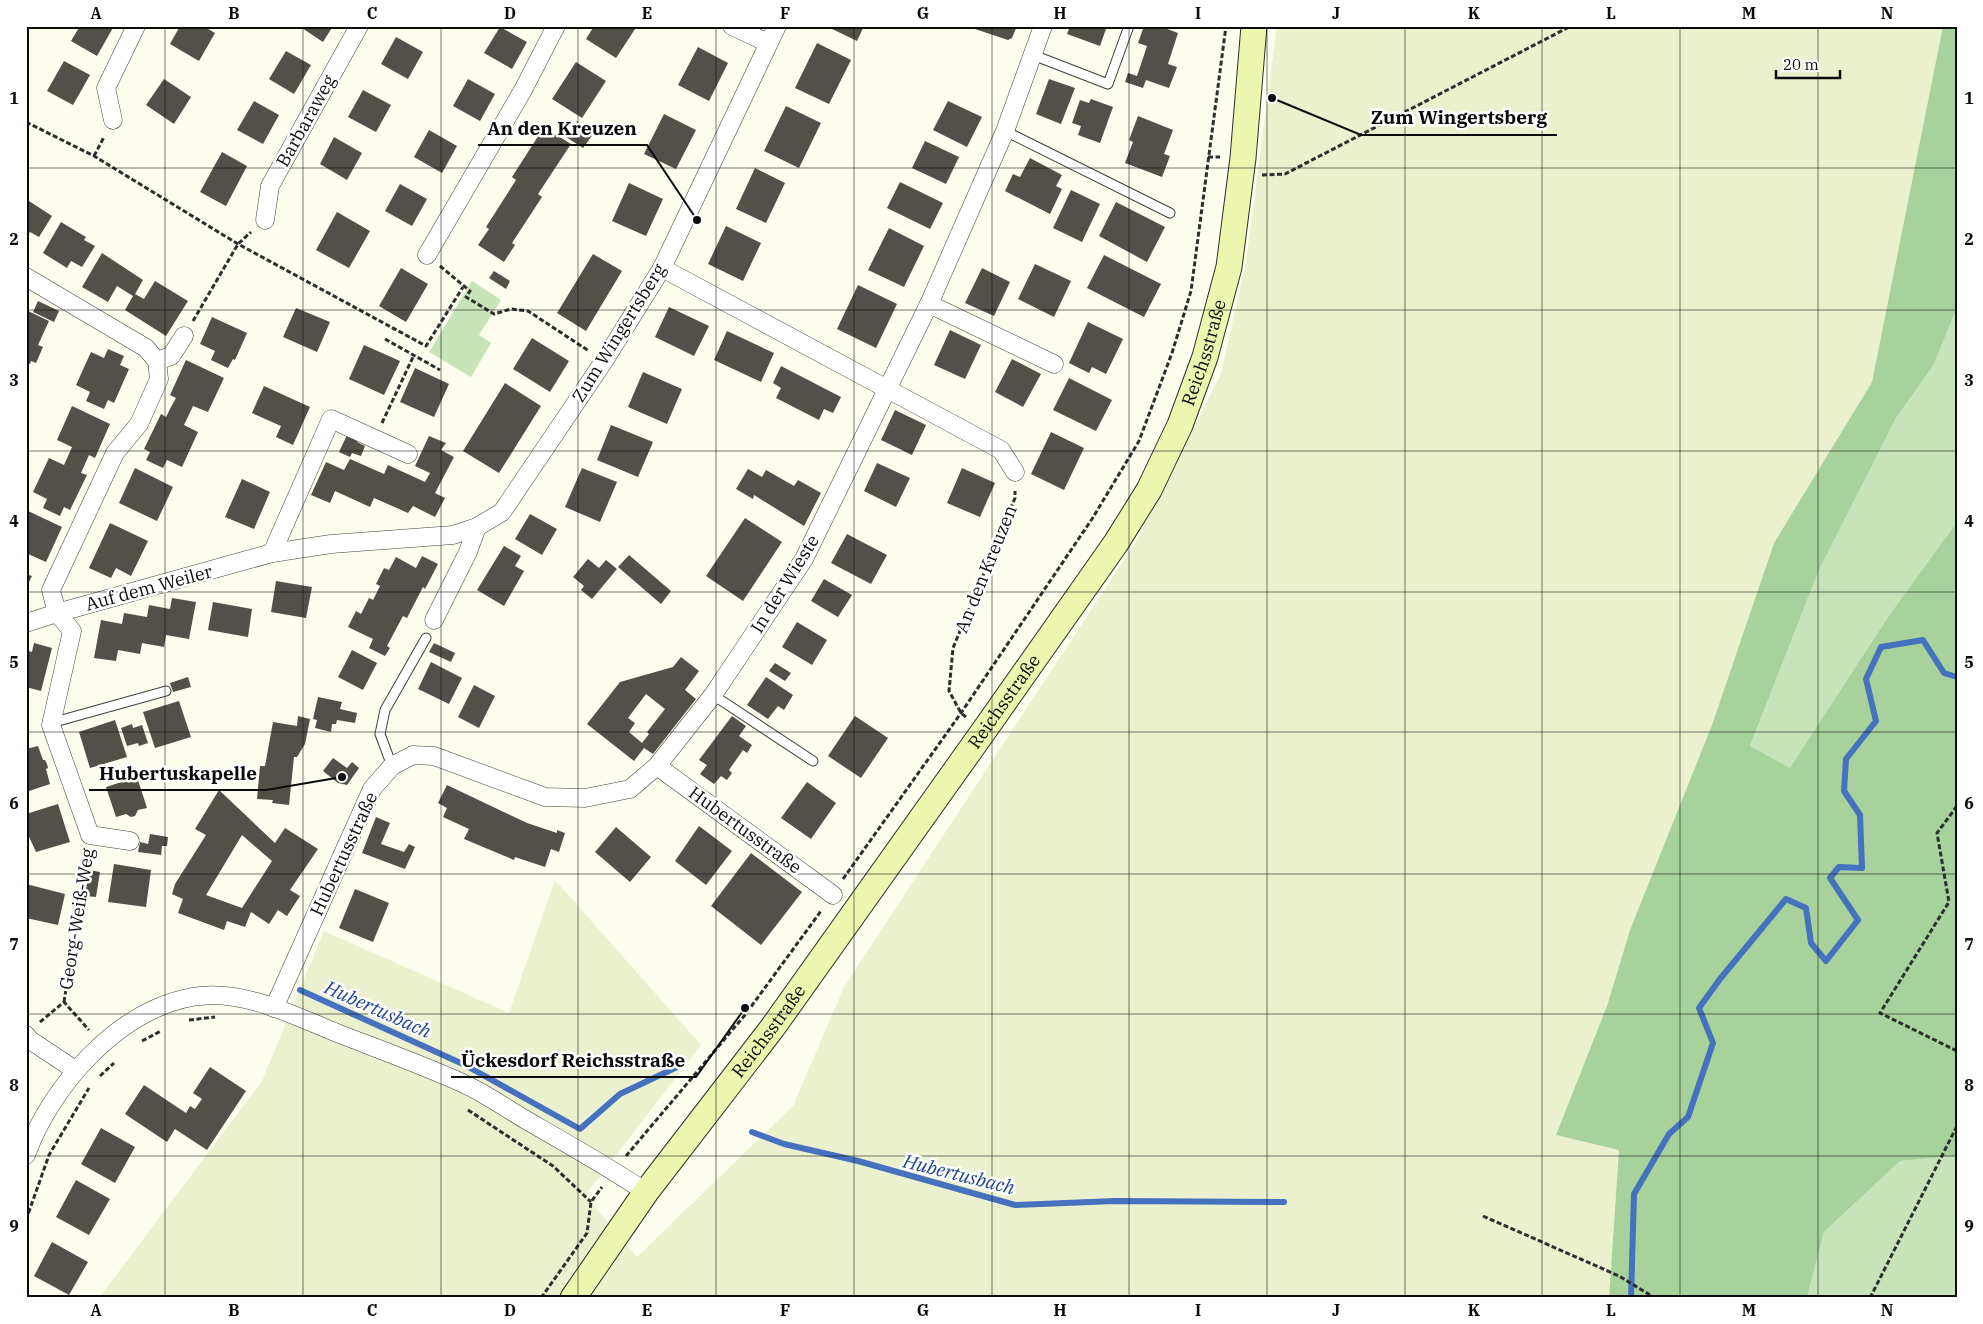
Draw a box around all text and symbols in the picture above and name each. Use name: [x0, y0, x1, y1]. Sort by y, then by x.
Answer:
text: A: [90, 3, 102, 23]
text: B: [228, 3, 240, 23]
text: C: [367, 3, 377, 23]
text: D: [504, 3, 516, 23]
text: E: [642, 3, 652, 23]
text: F: [780, 3, 790, 23]
text: G: [917, 3, 929, 23]
text: H: [1054, 3, 1067, 23]
text: I: [1195, 3, 1201, 23]
text: J: [1332, 3, 1340, 23]
text: K: [1468, 3, 1481, 23]
text: L: [1606, 3, 1616, 23]
text: M: [1742, 3, 1756, 23]
text: N: [1881, 3, 1893, 23]
scale bar: [1776, 48, 1839, 80]
text: 20 m: [1783, 55, 1819, 74]
street label: Barbaraweg: [271, 71, 340, 171]
text: 1: [9, 88, 19, 108]
text: 1: [1964, 88, 1974, 108]
callout: Zum Wingertsberg: [1361, 101, 1557, 135]
text: Zum Wingertsberg: [1371, 105, 1547, 129]
callout: An den Kreuzen: [478, 111, 647, 145]
text: An den Kreuzen: [487, 116, 637, 140]
text: 2: [9, 229, 19, 249]
text: 2: [1964, 229, 1974, 249]
street label: Zum Wingertsberg: [567, 259, 671, 406]
street label: Reichsstraße: [1176, 297, 1231, 409]
text: 3: [9, 370, 19, 390]
text: 3: [1964, 370, 1974, 390]
street label: An den Kreuzen: [949, 502, 1022, 636]
text: 4: [9, 511, 19, 531]
text: 4: [1964, 511, 1974, 531]
street label: In der Wieste: [745, 530, 824, 637]
street label: Auf dem Weiler: [83, 560, 215, 615]
street label: Reichsstraße: [963, 650, 1045, 753]
text: 5: [9, 652, 19, 672]
text: 5: [1964, 652, 1974, 672]
callout: Hubertuskapelle: [89, 756, 266, 790]
text: Hubertuskapelle: [99, 761, 257, 785]
street label: Hubertusstraße: [684, 781, 806, 878]
street label: Hubertusstraße: [305, 788, 382, 919]
text: 6: [9, 793, 19, 813]
text: 6: [1964, 793, 1974, 813]
street label: Georg-Weiß-Weg: [54, 846, 99, 991]
text: 7: [9, 934, 19, 954]
text: 7: [1964, 934, 1974, 954]
water label: Hubertusbach: [320, 974, 435, 1043]
street label: Reichsstraße: [726, 980, 811, 1082]
callout: Ückesdorf Reichsstraße: [451, 1043, 696, 1077]
text: Ückesdorf Reichsstraße: [461, 1048, 685, 1072]
text: 8: [9, 1075, 19, 1095]
text: 8: [1964, 1075, 1974, 1095]
water label: Hubertusbach: [900, 1148, 1018, 1200]
text: 9: [9, 1216, 19, 1236]
text: 9: [1964, 1216, 1974, 1236]
text: A: [90, 1300, 102, 1320]
text: B: [228, 1300, 240, 1320]
text: C: [367, 1300, 377, 1320]
text: D: [504, 1300, 516, 1320]
text: E: [642, 1300, 652, 1320]
text: F: [780, 1300, 790, 1320]
text: G: [917, 1300, 929, 1320]
text: H: [1054, 1300, 1067, 1320]
text: I: [1195, 1300, 1201, 1320]
text: J: [1332, 1300, 1340, 1320]
text: K: [1468, 1300, 1481, 1320]
text: L: [1606, 1300, 1616, 1320]
text: M: [1742, 1300, 1756, 1320]
text: N: [1881, 1300, 1893, 1320]

